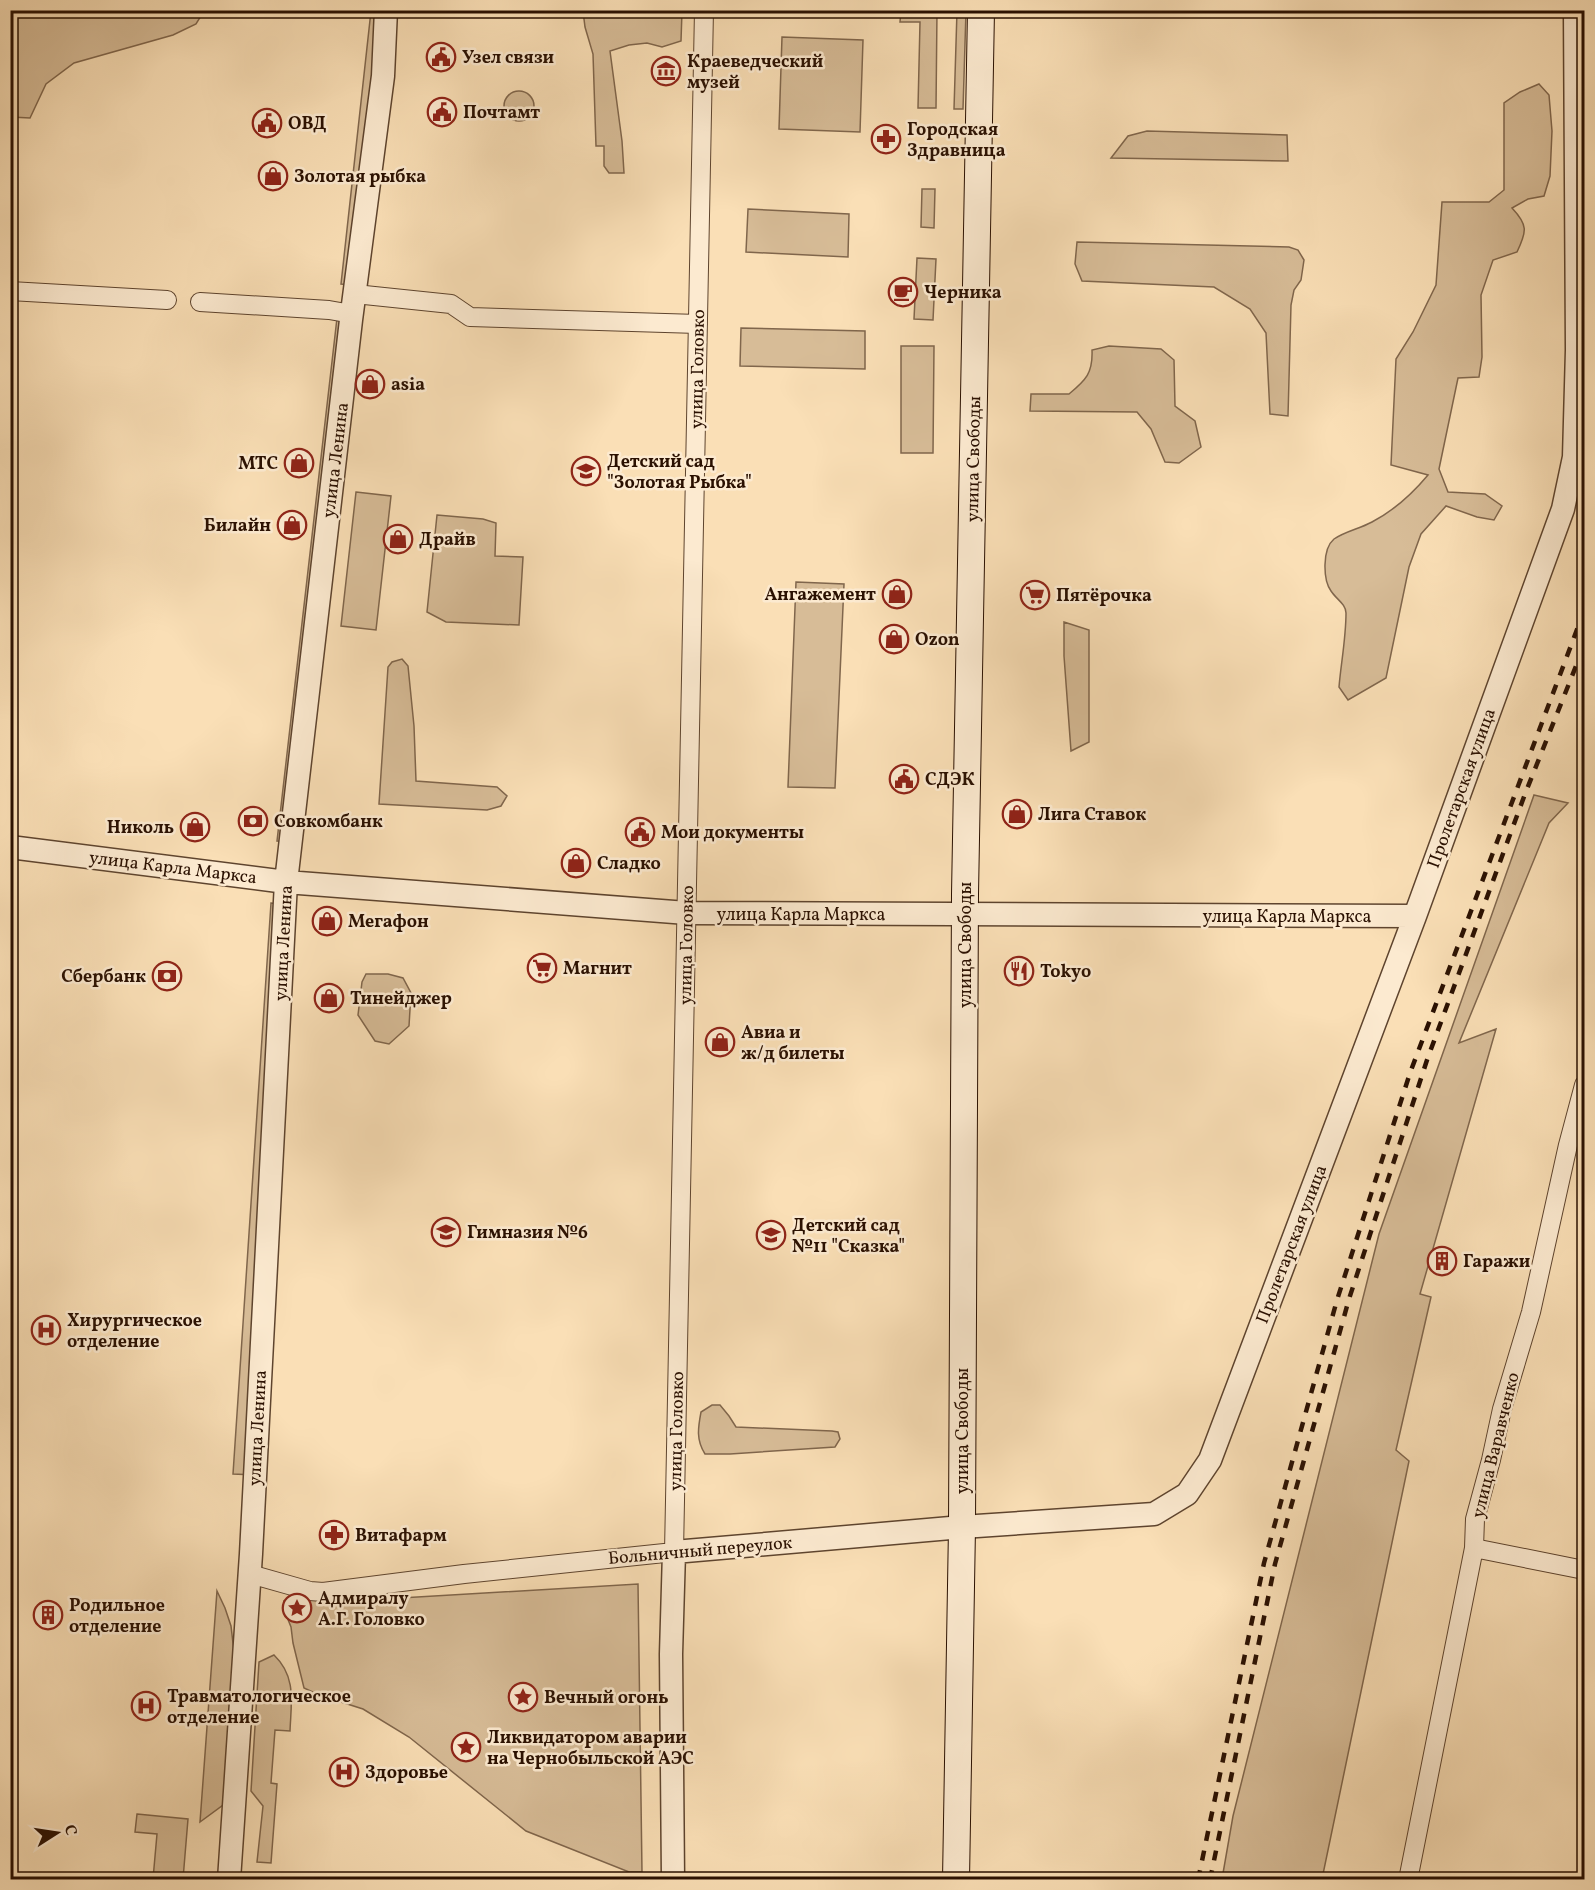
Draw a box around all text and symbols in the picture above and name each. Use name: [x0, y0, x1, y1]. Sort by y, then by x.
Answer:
public building icon: Узел связи: [425, 41, 457, 73]
place label: Узел связи: [462, 46, 554, 71]
place label: Краеведческий музей: [687, 50, 823, 96]
museum icon: Краеведческий музей: [650, 55, 682, 87]
public building icon: Почтамт: [426, 96, 458, 128]
place label: Почтамт: [463, 101, 540, 126]
public building icon: ОВД: [251, 107, 283, 139]
place label: ОВД: [288, 112, 327, 137]
place label: Городская Здравница: [907, 118, 1006, 164]
pharmacy icon: Городская Здравница: [870, 123, 902, 155]
shop icon: Золотая рыбка: [257, 160, 289, 192]
place label: Золотая рыбка: [294, 165, 426, 190]
cafe icon: Черника: [887, 276, 919, 308]
place label: Черника: [924, 281, 1002, 306]
street label: улица Головко: [685, 309, 712, 429]
shop icon: asia: [354, 368, 386, 400]
place label: asia: [391, 373, 425, 398]
street label: улица Свободы: [961, 395, 988, 522]
street label: улица Ленина: [317, 401, 356, 519]
shop icon: МТС: [283, 447, 315, 479]
place label: Детский сад "Золотая Рыбка": [607, 450, 752, 496]
place label: МТС: [238, 452, 278, 477]
school or university icon: Детский сад "Золотая Рыбка": [570, 455, 602, 487]
shop icon: Билайн: [276, 509, 308, 541]
place label: Билайн: [204, 514, 271, 539]
shop icon: Драйв: [382, 523, 414, 555]
place label: Драйв: [419, 528, 476, 553]
shop icon: Ангажемент: [881, 578, 913, 610]
supermarket icon: Пятёрочка: [1019, 579, 1051, 611]
place label: Ангажемент: [764, 583, 876, 608]
place label: Пятёрочка: [1056, 584, 1152, 609]
shop icon: Ozon: [878, 623, 910, 655]
place label: Ozon: [915, 628, 960, 653]
street label: Пролетарская улица: [1422, 705, 1503, 872]
public building icon: СДЭК: [888, 763, 920, 795]
place label: СДЭК: [925, 768, 975, 793]
shop icon: Лига Ставок: [1001, 798, 1033, 830]
place label: Лига Ставок: [1038, 803, 1147, 828]
bank icon: Совкомбанк: [237, 805, 269, 837]
place label: Совкомбанк: [274, 810, 383, 835]
shop icon: Николь: [179, 811, 211, 843]
place label: Николь: [107, 816, 174, 841]
public building icon: Мои документы: [624, 816, 656, 848]
place label: Мои документы: [661, 821, 804, 846]
street label: улица Карла Маркса: [87, 846, 258, 891]
shop icon: Сладко: [560, 847, 592, 879]
place label: Сладко: [597, 852, 661, 877]
street label: улица Свободы: [954, 882, 979, 1008]
street label: улица Ленина: [269, 884, 300, 1002]
street label: улица Головко: [674, 885, 701, 1005]
street label: улица Карла Маркса: [717, 903, 885, 928]
shop icon: Мегафон: [311, 905, 343, 937]
street label: улица Карла Маркса: [1203, 905, 1371, 930]
place label: Мегафон: [348, 910, 429, 935]
supermarket icon: Магнит: [526, 952, 558, 984]
restaurant icon: Tokyo: [1003, 955, 1035, 987]
place label: Магнит: [563, 957, 632, 982]
bank icon: Сбербанк: [151, 960, 183, 992]
place label: Tokyo: [1040, 960, 1091, 985]
place label: Сбербанк: [61, 965, 146, 990]
shop icon: Тинейджер: [313, 982, 345, 1014]
place label: Тинейджер: [350, 987, 452, 1012]
place label: Авиа и ж/д билеты: [741, 1021, 845, 1067]
shop icon: Авиа и ж/д билеты: [704, 1026, 736, 1058]
street label: Пролетарская улица: [1251, 1161, 1334, 1328]
place label: Детский сад №11 "Сказка": [792, 1214, 905, 1260]
school or university icon: Гимназия №6: [430, 1216, 462, 1248]
school or university icon: Детский сад №11 "Сказка": [755, 1219, 787, 1251]
place label: Гимназия №6: [467, 1221, 588, 1246]
building icon: Гаражи: [1426, 1245, 1458, 1277]
place label: Гаражи: [1463, 1250, 1530, 1275]
place label: Хирургическое отделение: [67, 1309, 202, 1355]
hospital icon: Хирургическое отделение: [30, 1314, 62, 1346]
street label: улица Свободы: [951, 1368, 976, 1494]
street label: улица Ленина: [243, 1369, 274, 1487]
street label: улица Варавченко: [1466, 1370, 1527, 1521]
street label: улица Головко: [664, 1371, 691, 1491]
pharmacy icon: Витафарм: [318, 1519, 350, 1551]
place label: Витафарм: [355, 1524, 447, 1549]
street label: Больничный переулок: [607, 1531, 794, 1572]
place label: Адмиралу А.Г. Головко: [318, 1587, 425, 1633]
place icon: Адмиралу А.Г. Головко: [281, 1592, 313, 1624]
place label: Родильное отделение: [69, 1594, 165, 1640]
building icon: Родильное отделение: [32, 1599, 64, 1631]
place icon: Вечный огонь: [507, 1681, 539, 1713]
place label: Травматологическое отделение: [167, 1685, 351, 1731]
place label: Вечный огонь: [544, 1686, 668, 1711]
hospital icon: Травматологическое отделение: [130, 1690, 162, 1722]
place label: Ликвидатором аварии на Чернобыльской АЭС: [487, 1726, 694, 1772]
place icon: Ликвидатором аварии на Чернобыльской АЭС: [450, 1731, 482, 1763]
hospital icon: Здоровье: [328, 1756, 360, 1788]
place label: Здоровье: [365, 1761, 448, 1786]
north arrow: [27, 1803, 87, 1863]
text: С: [58, 1823, 82, 1838]

